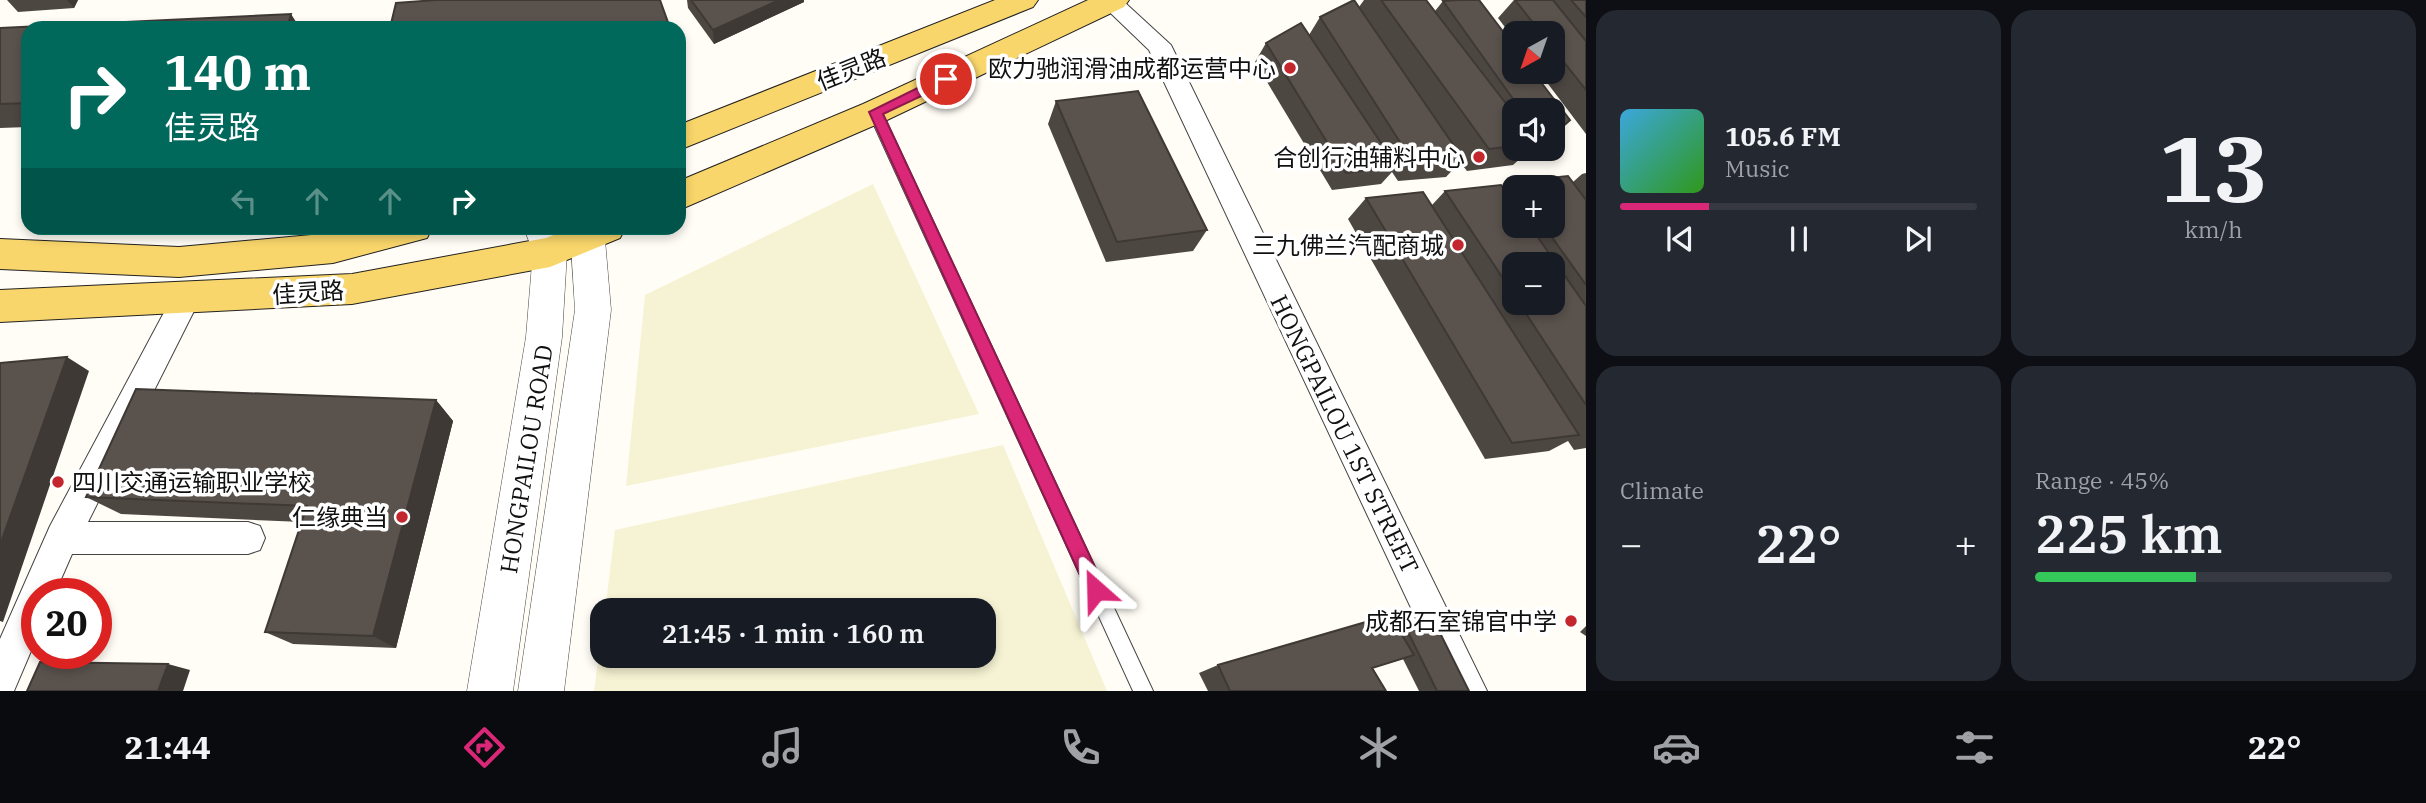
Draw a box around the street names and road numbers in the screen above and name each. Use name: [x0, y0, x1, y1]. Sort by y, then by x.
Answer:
street label: 佳灵路: [812, 41, 890, 97]
street label: 佳灵路: [271, 274, 345, 310]
street label: HONGPAILOU 1ST STREET: [1263, 289, 1427, 579]
street label: HONGPAILOU ROAD: [492, 342, 560, 576]

